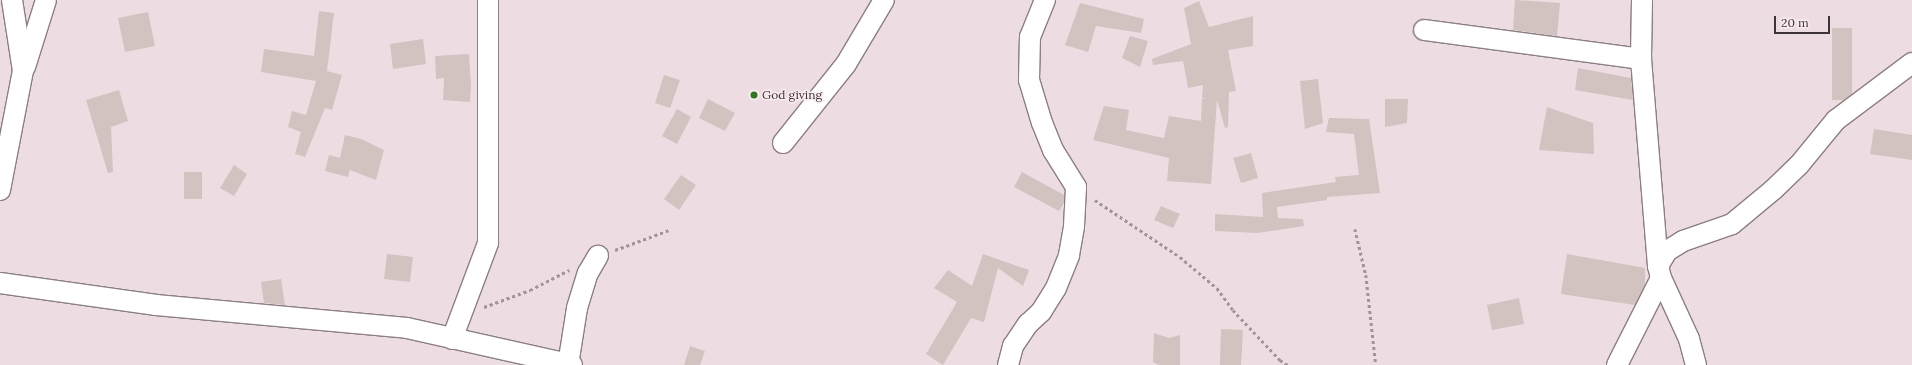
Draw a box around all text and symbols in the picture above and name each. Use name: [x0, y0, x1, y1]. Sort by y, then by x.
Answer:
scale bar: [1776, 8, 1832, 34]
text: 20 m: [1781, 15, 1809, 30]
place label: God giving: [762, 88, 822, 102]
marker: God giving: [749, 90, 759, 100]

